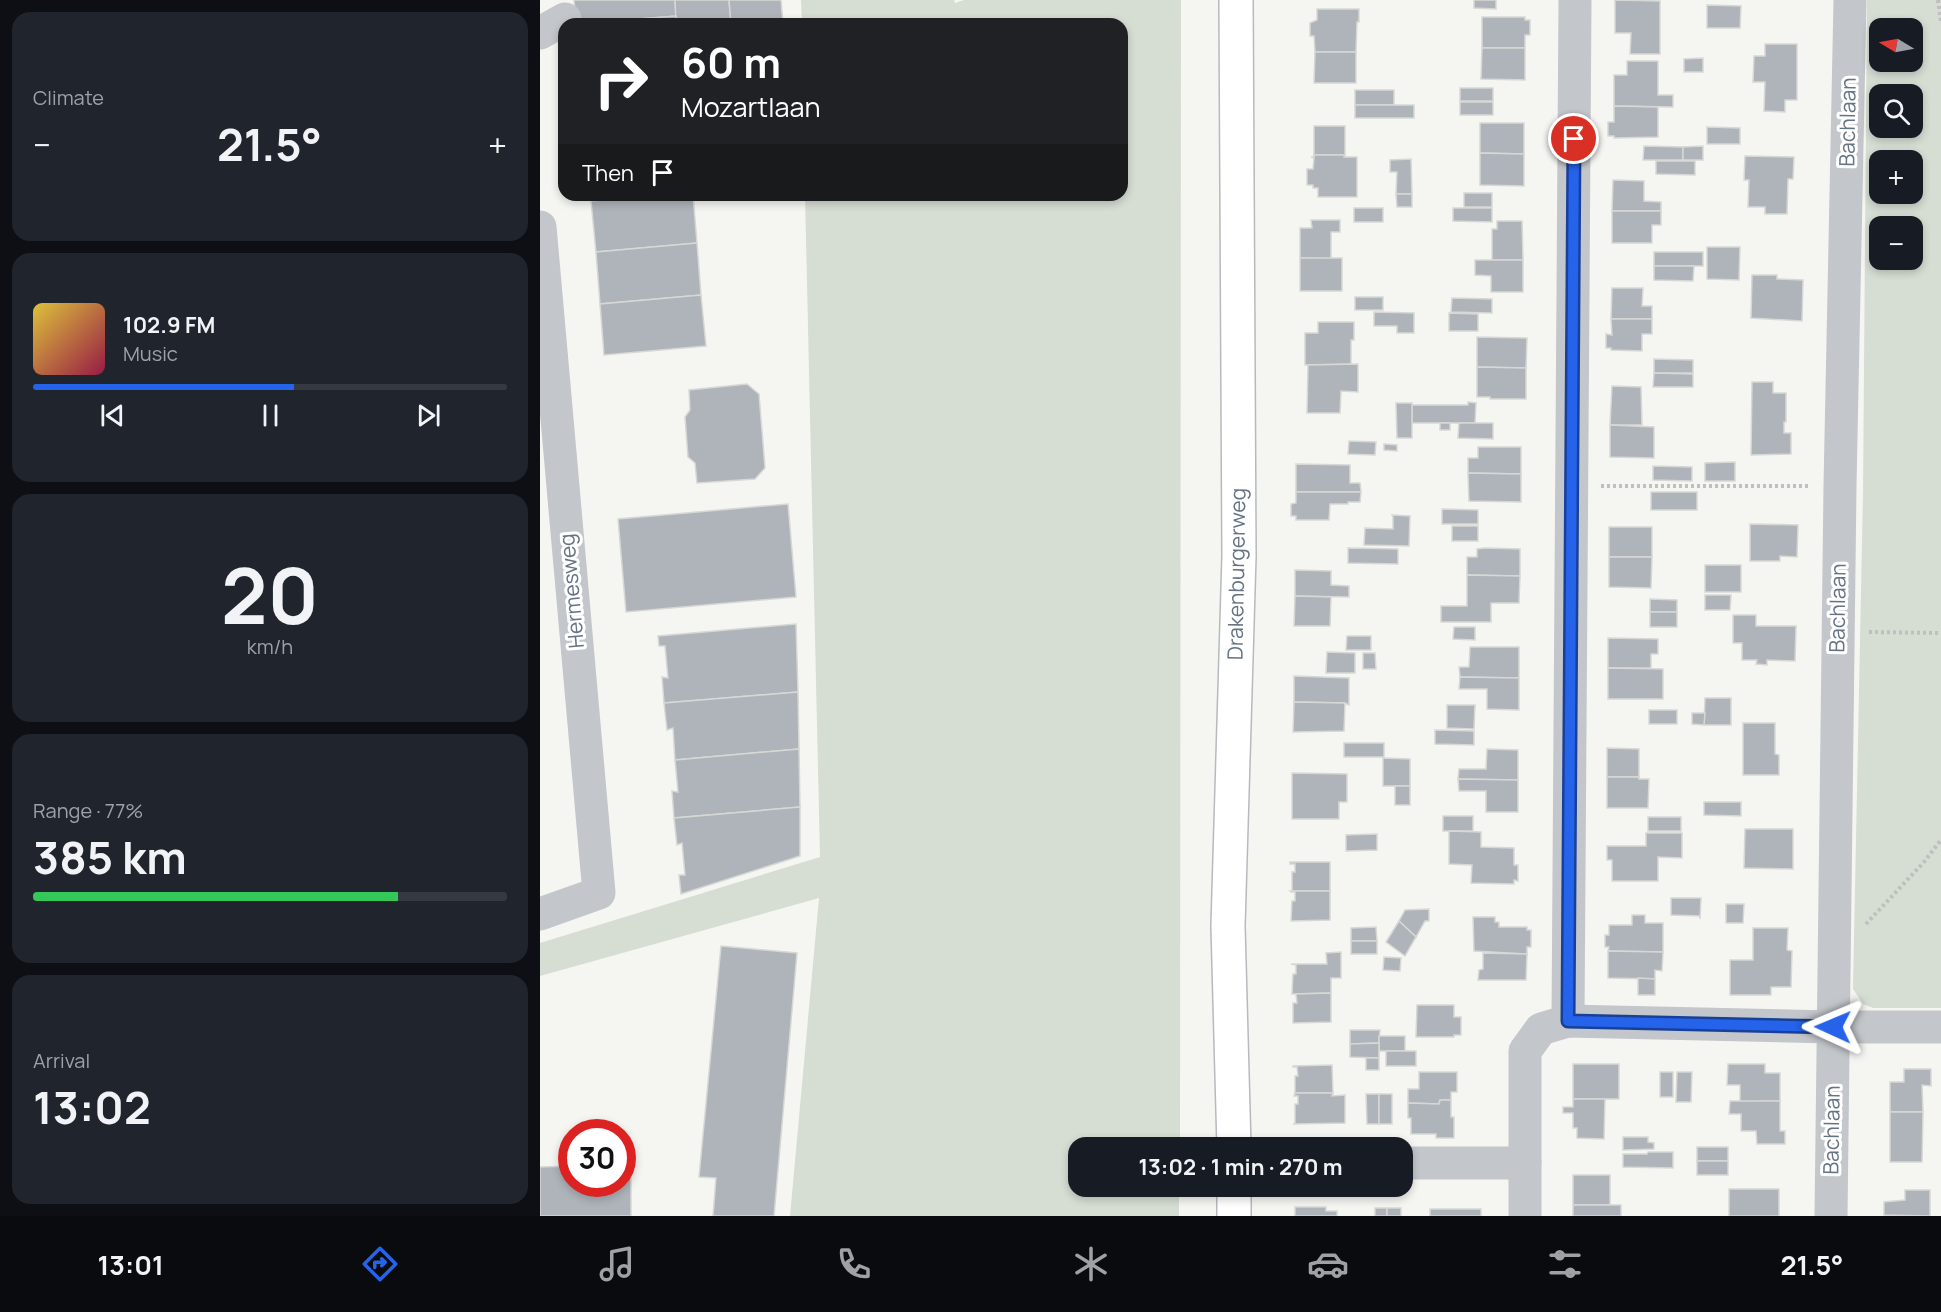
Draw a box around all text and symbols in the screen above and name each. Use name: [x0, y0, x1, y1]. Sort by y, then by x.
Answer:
north arrow: [1869, 18, 1923, 72]
map controls: [1869, 18, 1923, 270]
text: 60 m: [681, 33, 781, 91]
icon: right: [582, 42, 660, 120]
street label: Bachlaan: [1832, 77, 1862, 167]
text: Climate: [33, 84, 104, 111]
button: search: [1869, 84, 1923, 138]
text: Mozartlaan: [681, 88, 821, 125]
text: 21.5°: [217, 113, 322, 175]
pin: [1548, 113, 1599, 164]
text: −: [33, 122, 51, 167]
text: +: [488, 122, 507, 167]
icon: arrive: [1557, 122, 1590, 155]
button: +: [1869, 150, 1923, 204]
icon: arrive: [646, 156, 679, 189]
text: Then: [582, 158, 634, 188]
button: −: [1869, 216, 1923, 270]
text: 102.9 FM: [123, 310, 215, 340]
text: Music: [123, 340, 178, 367]
icon: previous: [96, 399, 129, 432]
icon: pause: [254, 399, 287, 432]
icon: next: [412, 399, 445, 432]
street label: Drakenburgerweg: [1220, 488, 1252, 660]
street label: Hermesweg: [552, 532, 590, 650]
text: 20: [221, 541, 319, 647]
street label: Bachlaan: [1822, 563, 1852, 653]
text: km/h: [247, 633, 293, 660]
text: Range · 77%: [33, 797, 143, 824]
text: 385 km: [33, 826, 187, 888]
position arrow: [1801, 995, 1865, 1059]
text: Arrival: [33, 1047, 90, 1074]
text: 13:02: [33, 1076, 151, 1138]
street label: Bachlaan: [1816, 1085, 1846, 1175]
speed limit sign: 30: [558, 1119, 636, 1197]
text: 13:02 · 1 min · 270 m: [1138, 1152, 1343, 1182]
icon: directions: [359, 1243, 401, 1285]
icon: music: [596, 1243, 638, 1285]
icon: phone: [833, 1243, 875, 1285]
icon: climate: [1070, 1243, 1112, 1285]
icon: car: [1307, 1243, 1349, 1285]
icon: filters: [1544, 1243, 1586, 1285]
text: 13:01: [97, 1246, 164, 1283]
text: 21.5°: [1781, 1246, 1844, 1283]

